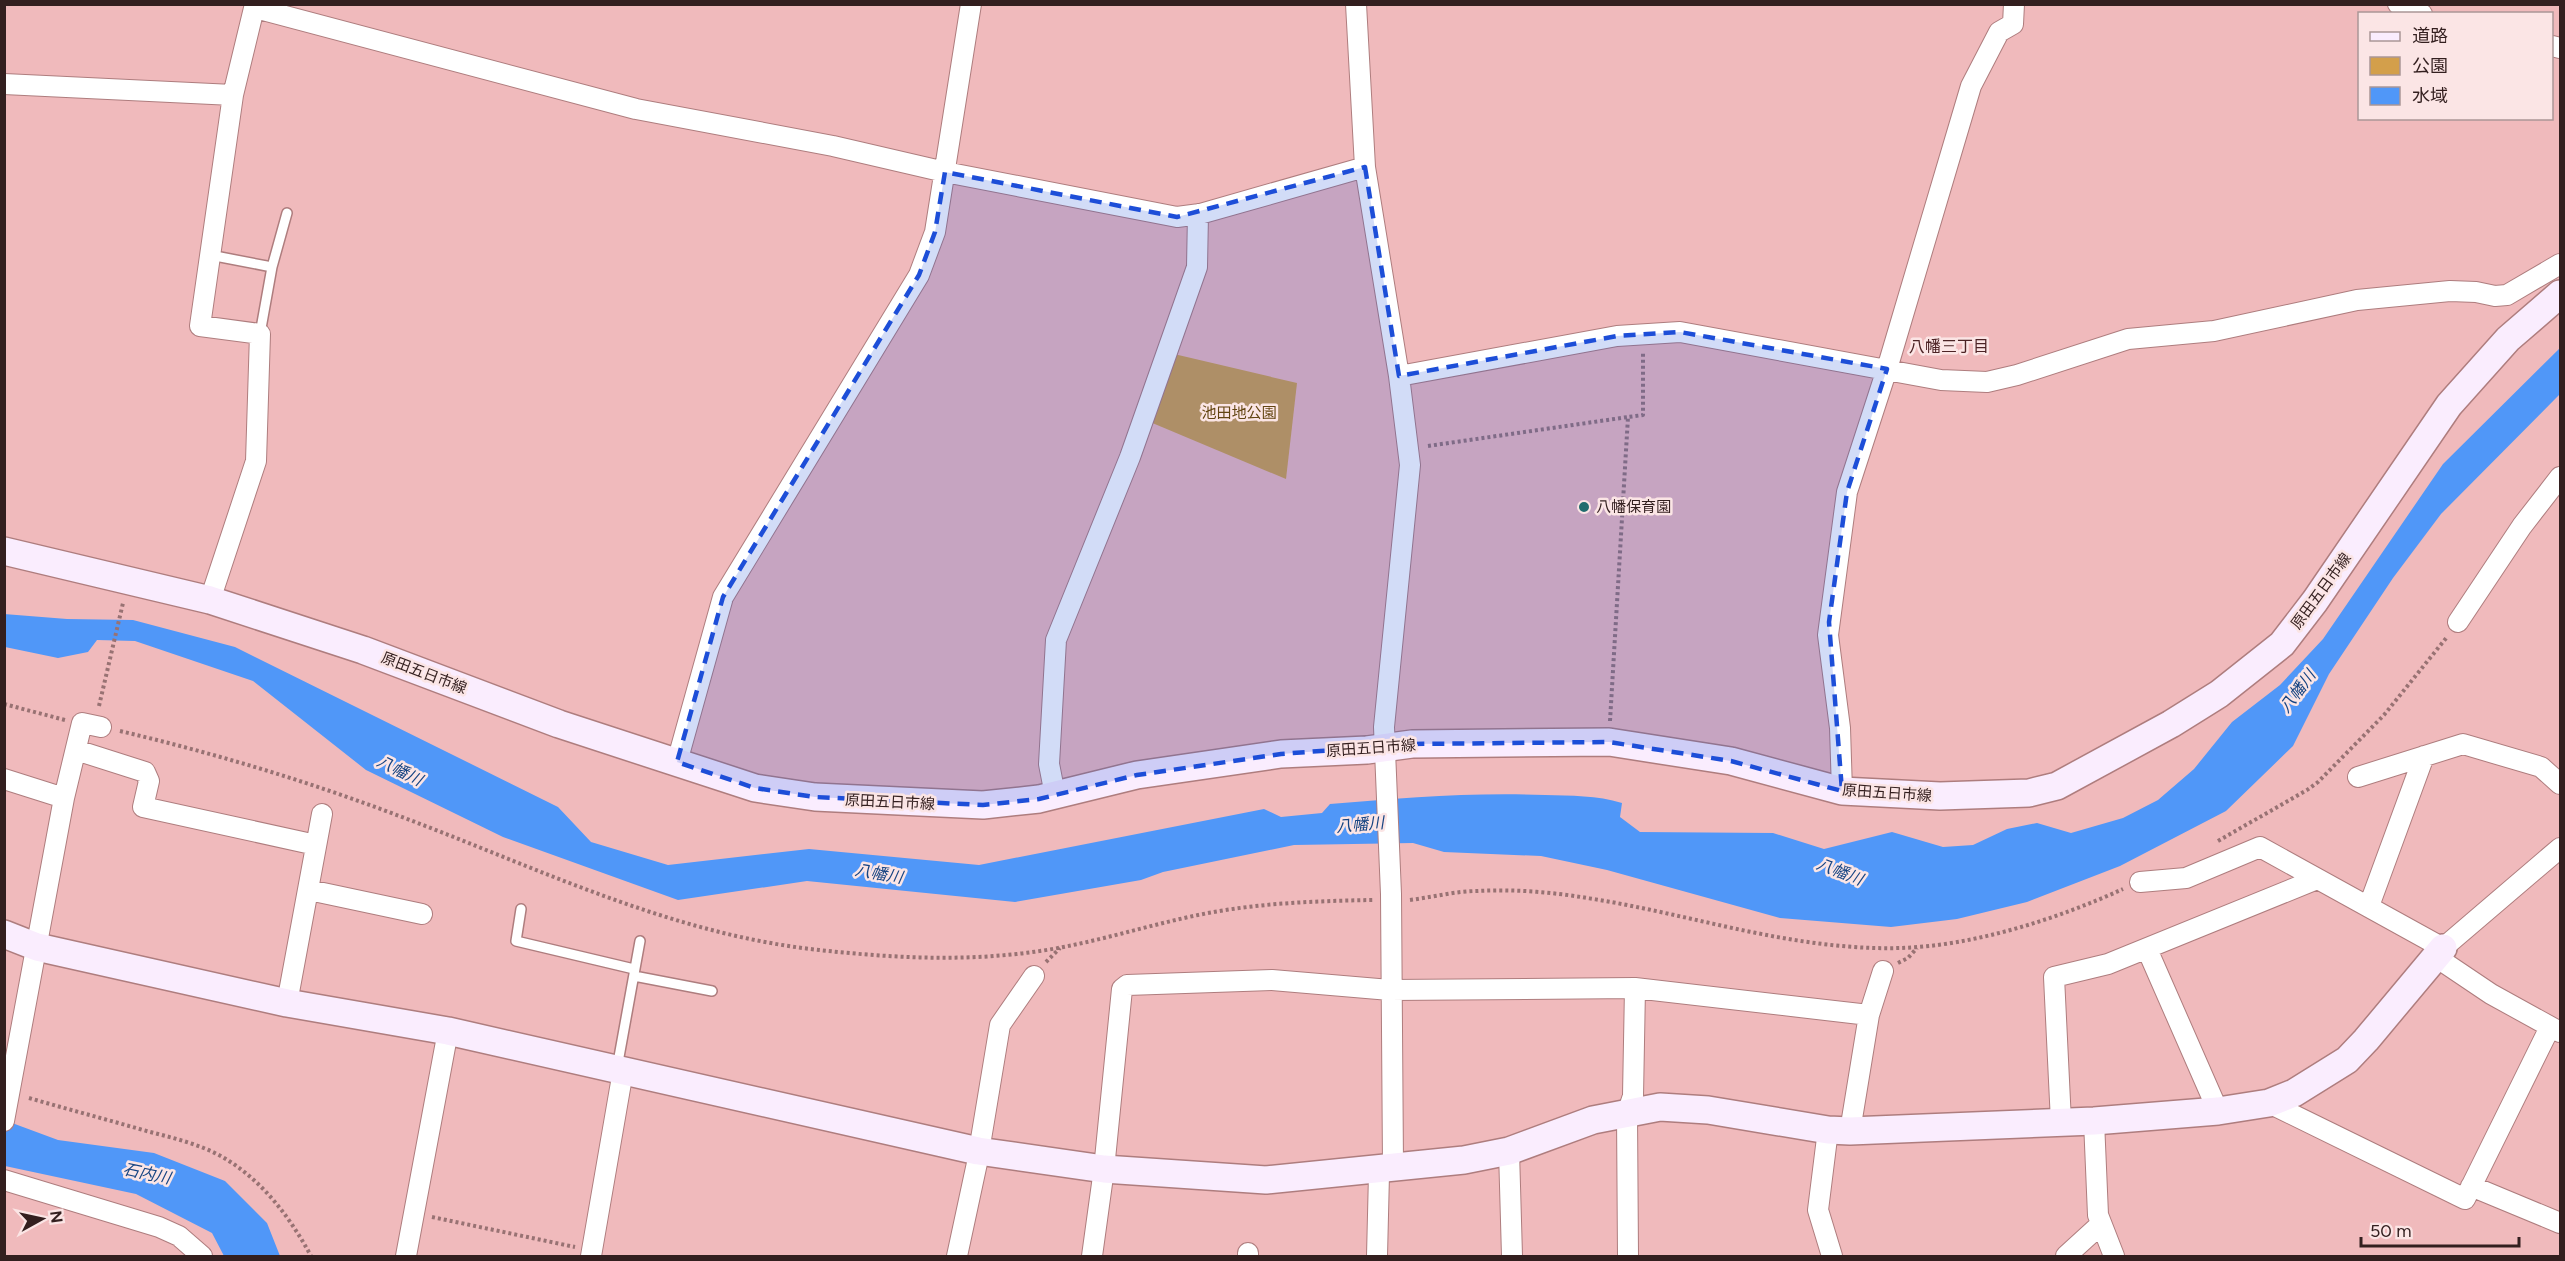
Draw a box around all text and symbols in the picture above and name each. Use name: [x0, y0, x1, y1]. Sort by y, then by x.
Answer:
legend: [2358, 12, 2553, 120]
text: 道路: [2412, 25, 2448, 47]
text: 公園: [2412, 55, 2448, 77]
text: 水域: [2412, 85, 2448, 107]
district label: 八幡三丁目: [1909, 337, 1989, 356]
park label: 池田地公園: [1201, 404, 1277, 422]
place label: 八幡保育園: [1596, 498, 1671, 516]
marker: 八幡保育園: [1577, 500, 1591, 514]
street label: 原田五日市線: [2287, 549, 2355, 633]
street label: 原田五日市線: [379, 648, 469, 698]
water label: 八幡川: [2275, 665, 2321, 716]
street label: 原田五日市線: [1325, 736, 1417, 760]
water label: 八幡川: [374, 751, 427, 790]
street label: 原田五日市線: [1841, 781, 1933, 805]
street label: 原田五日市線: [845, 791, 935, 813]
water label: 八幡川: [1335, 813, 1387, 836]
water label: 八幡川: [1814, 854, 1867, 890]
water label: 八幡川: [854, 860, 906, 887]
water label: 石内川: [121, 1159, 174, 1188]
north arrow: [12, 1189, 72, 1249]
text: N: [46, 1210, 67, 1224]
scale bar: [2361, 1210, 2518, 1248]
text: 50 m: [2370, 1220, 2412, 1242]

